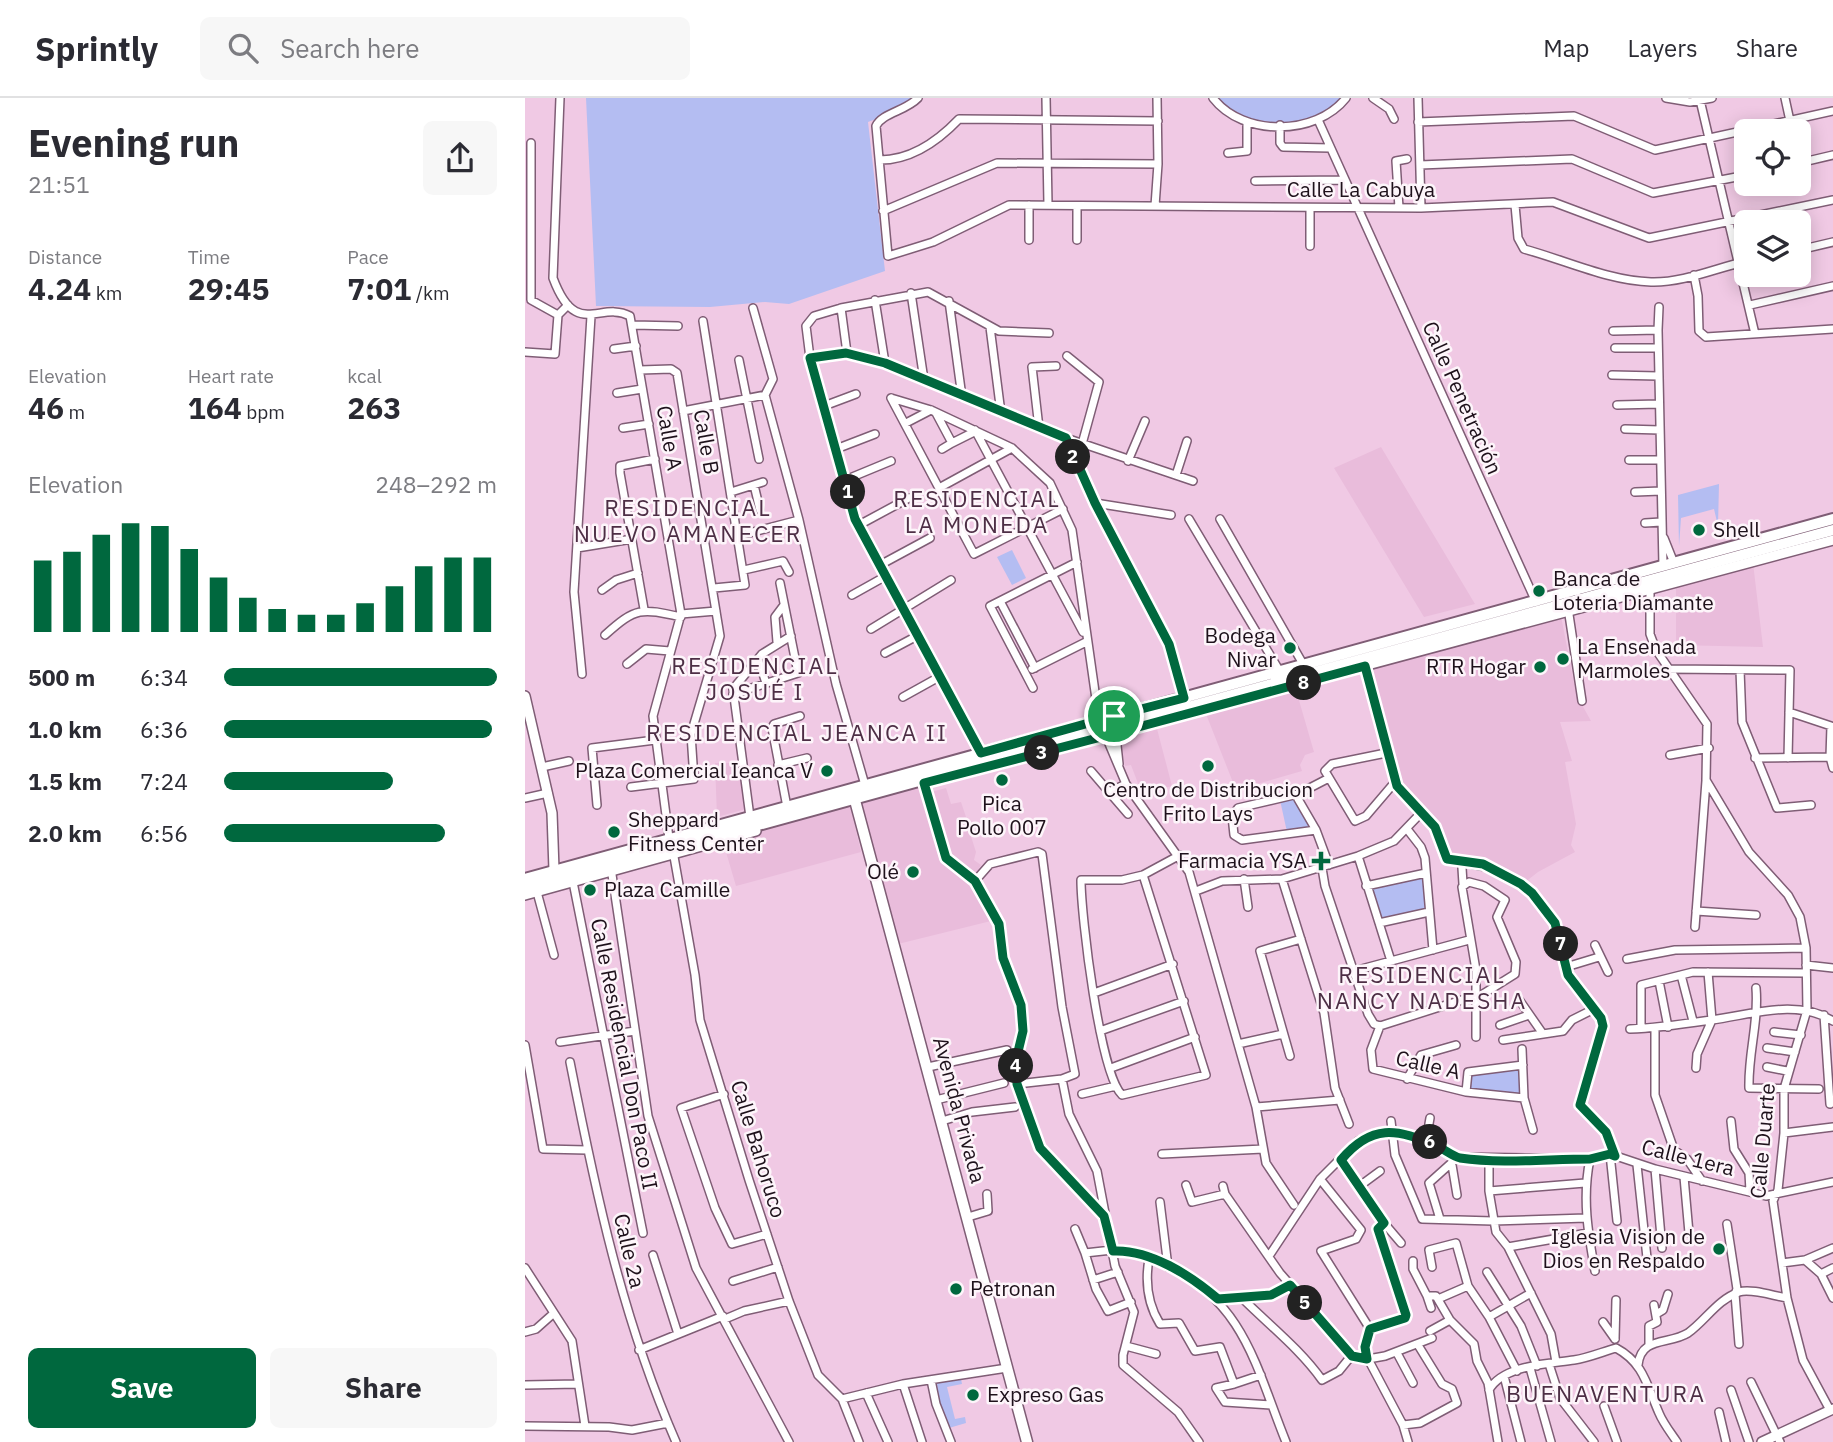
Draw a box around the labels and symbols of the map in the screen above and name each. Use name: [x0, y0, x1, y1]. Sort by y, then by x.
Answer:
street label: Calle La Cabuya: [1287, 175, 1435, 203]
street label: Calle Penetración: [1417, 317, 1509, 479]
street label: Calle A: [651, 403, 689, 473]
street label: Calle B: [687, 407, 726, 477]
pin: 2: [1055, 440, 1091, 474]
pin: 1: [831, 474, 865, 510]
district label: RESIDENCIAL LA MONEDA: [893, 483, 1061, 539]
district label: RESIDENCIAL NUEVO AMANECER: [574, 492, 802, 548]
place label: Shell: [1713, 515, 1760, 543]
marker: Shell: [1691, 522, 1707, 538]
place label: Banca de Loteria Diamante: [1553, 564, 1714, 616]
marker: Banca de Loteria Diamante: [1531, 583, 1547, 599]
place label: Bodega Nivar: [1205, 621, 1276, 673]
place label: La Ensenada Marmoles: [1577, 632, 1696, 684]
marker: Bodega Nivar: [1282, 640, 1298, 656]
district label: RESIDENCIAL JOSUÉ I: [671, 650, 839, 706]
marker: La Ensenada Marmoles: [1555, 651, 1571, 667]
place label: RTR Hogar: [1426, 652, 1526, 680]
marker: RTR Hogar: [1532, 659, 1548, 675]
pin: 8: [1287, 666, 1321, 700]
pin: [1084, 686, 1144, 746]
district label: RESIDENCIAL JEANCA II: [646, 717, 948, 747]
pin: 3: [1025, 736, 1059, 770]
place label: Plaza Comercial Ieanca V: [575, 756, 813, 784]
marker: Centro de Distribucion Frito Lays: [1200, 758, 1216, 774]
marker: Plaza Comercial Ieanca V: [819, 763, 835, 779]
marker: Pica Pollo 007: [994, 772, 1010, 788]
place label: Centro de Distribucion Frito Lays: [1103, 775, 1313, 827]
place label: Pica Pollo 007: [957, 789, 1047, 841]
place label: Sheppard Fitness Center: [628, 805, 764, 857]
marker: Sheppard Fitness Center: [606, 824, 622, 840]
place label: Farmacia YSA: [1178, 846, 1307, 874]
marker: Farmacia YSA: [1313, 853, 1329, 869]
place label: Olé: [867, 857, 899, 885]
marker: Olé: [905, 864, 921, 880]
place label: Plaza Camille: [604, 875, 730, 903]
marker: Plaza Camille: [582, 882, 598, 898]
street label: Calle Residencial Don Paco II: [585, 916, 665, 1192]
pin: 7: [1543, 926, 1579, 962]
district label: RESIDENCIAL NANCY NADESHA: [1317, 959, 1527, 1015]
street label: Avenida Privada: [927, 1033, 993, 1186]
street label: Calle A: [1393, 1043, 1463, 1085]
pin: 4: [999, 1048, 1033, 1084]
street label: Calle Bahoruco: [725, 1076, 793, 1221]
street label: Calle Duarte: [1743, 1082, 1781, 1200]
pin: 6: [1413, 1124, 1447, 1160]
street label: Calle 1era: [1639, 1132, 1738, 1182]
street label: Calle 2a: [608, 1211, 652, 1291]
place label: Iglesia Vision de Dios en Respaldo: [1542, 1222, 1705, 1274]
marker: Iglesia Vision de Dios en Respaldo: [1711, 1241, 1727, 1257]
place label: Petronan: [970, 1274, 1056, 1302]
marker: Petronan: [948, 1281, 964, 1297]
pin: 5: [1287, 1286, 1323, 1320]
district label: BUENAVENTURA: [1506, 1378, 1706, 1408]
place label: Expreso Gas: [987, 1380, 1104, 1408]
marker: Expreso Gas: [965, 1387, 981, 1403]

